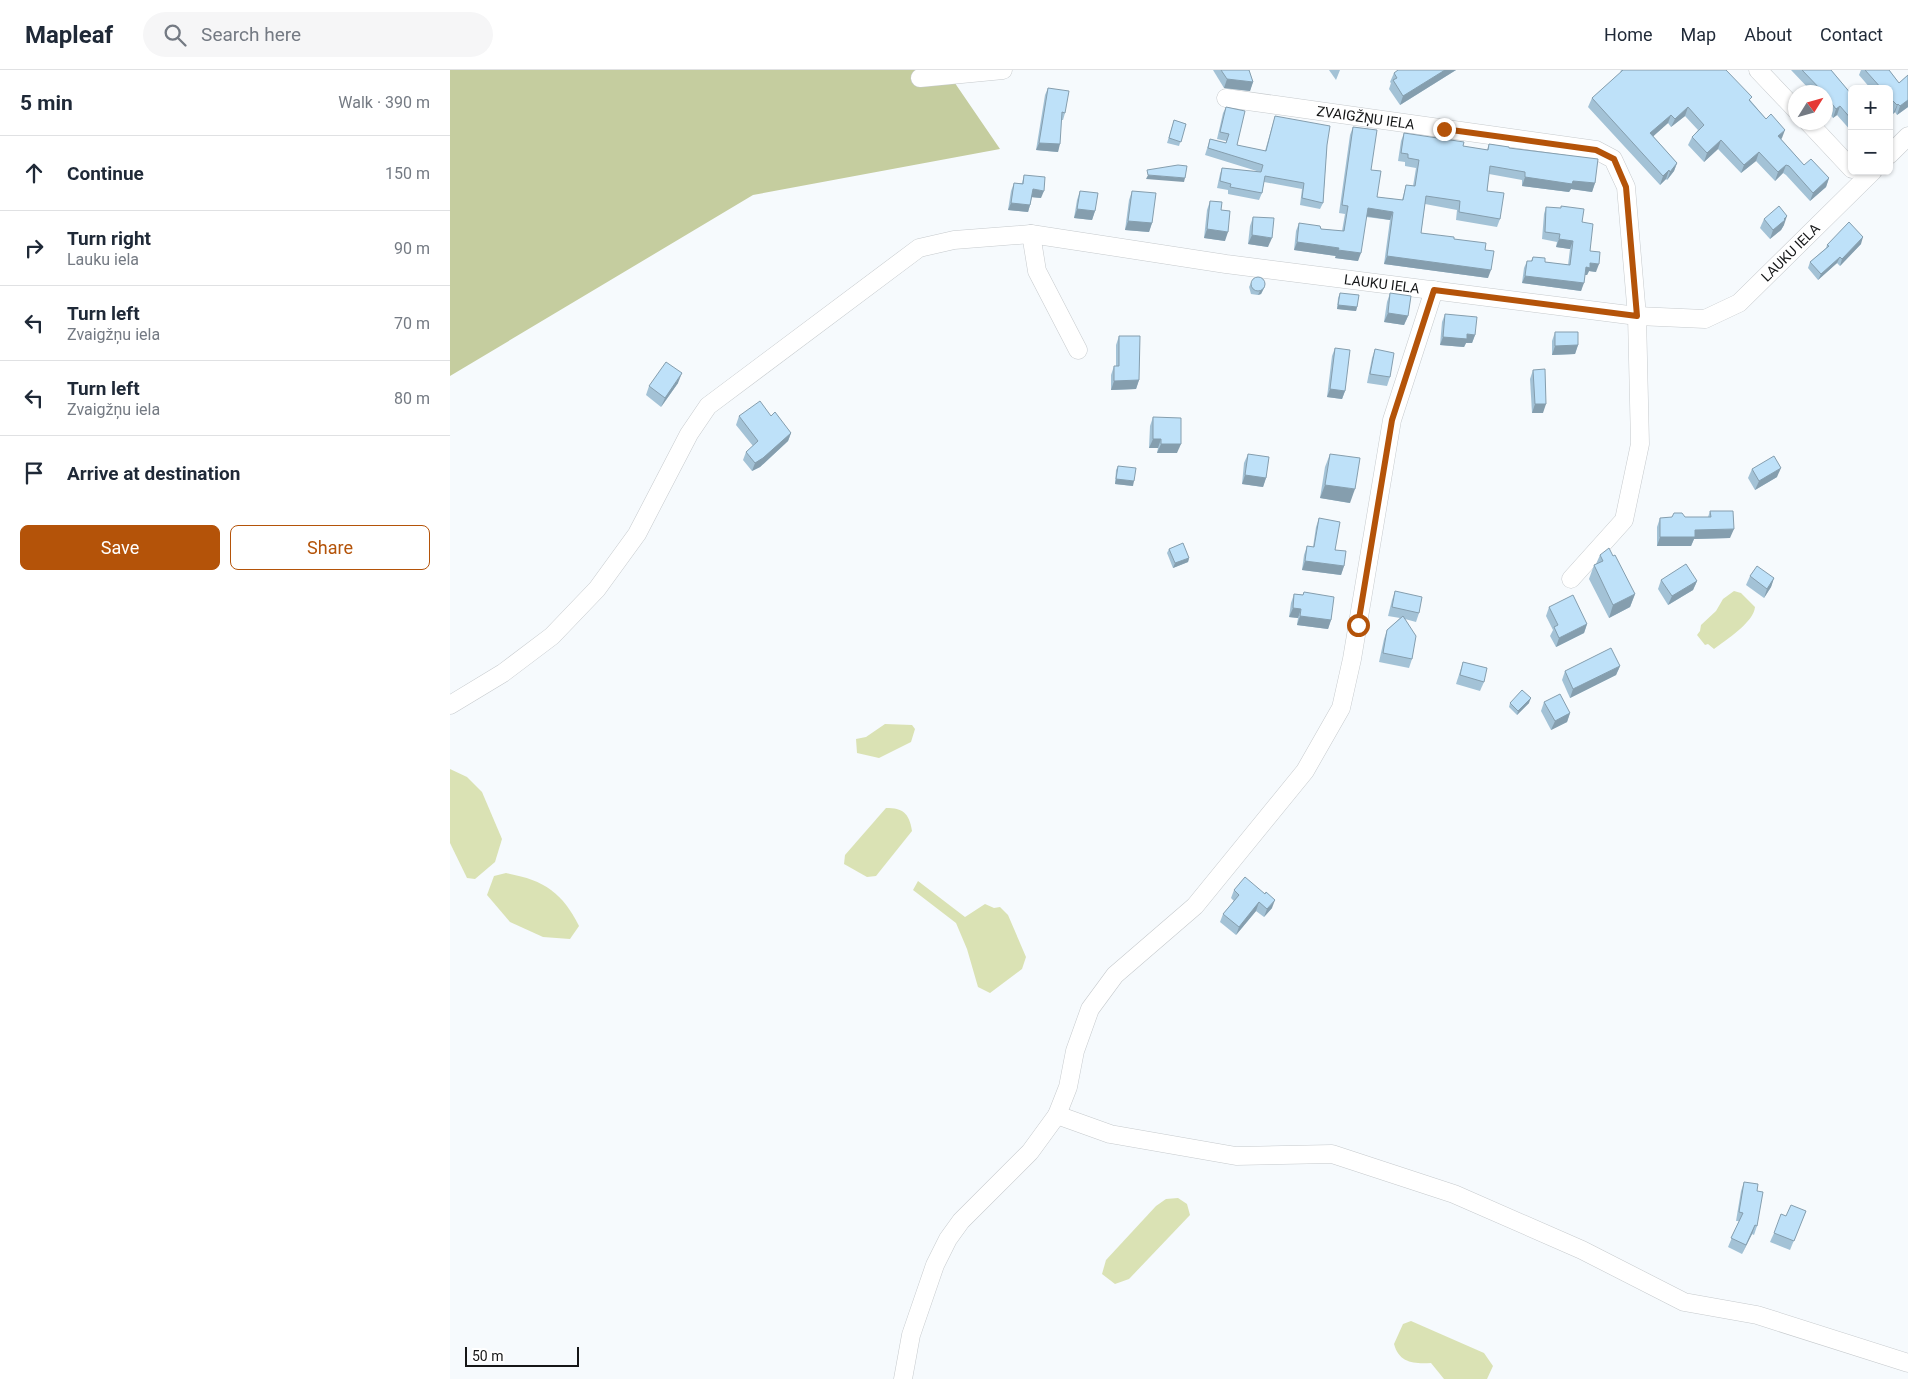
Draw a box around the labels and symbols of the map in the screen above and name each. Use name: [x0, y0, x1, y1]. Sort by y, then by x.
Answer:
north arrow: [1788, 85, 1833, 130]
street label: ZVAIGŽŅU IELA: [1316, 103, 1416, 132]
route end: [1433, 118, 1456, 141]
street label: LAUKU IELA: [1758, 220, 1823, 285]
street label: LAUKU IELA: [1343, 271, 1420, 296]
route start: [1347, 614, 1370, 637]
scale bar: [465, 1344, 579, 1367]

